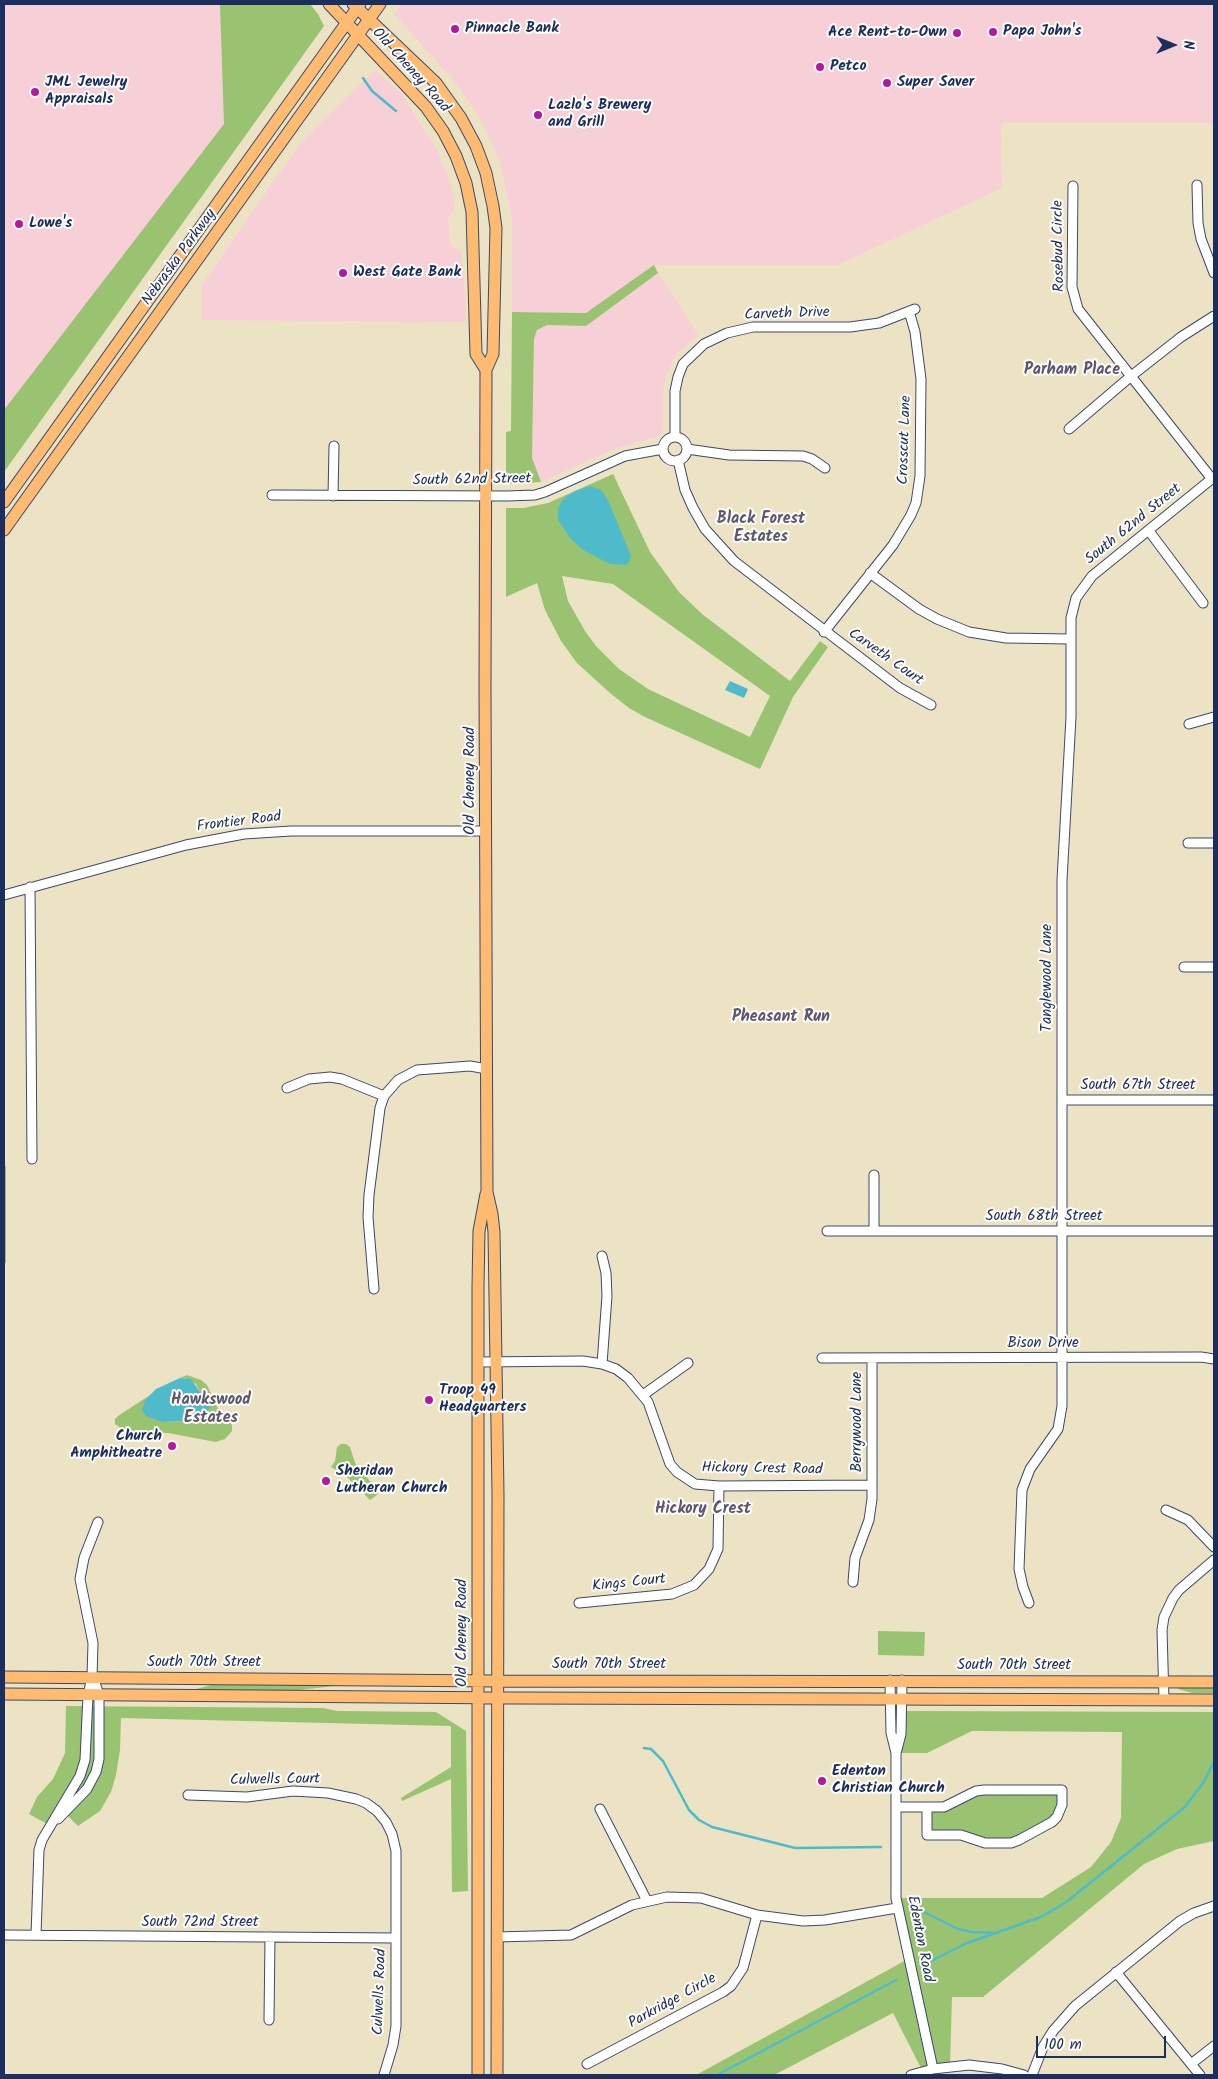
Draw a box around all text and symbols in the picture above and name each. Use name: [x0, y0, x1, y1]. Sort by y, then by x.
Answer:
place label: Pinnacle Bank: [465, 20, 559, 38]
north arrow: [1148, 20, 1198, 70]
marker: Pinnacle Bank: [449, 23, 461, 35]
place label: Papa John's: [1003, 23, 1082, 41]
place label: Ace Rent-to-Own: [828, 24, 947, 42]
street label: Old Cheney Road: [367, 25, 453, 117]
marker: Papa John's: [987, 26, 999, 38]
marker: Ace Rent-to-Own: [951, 27, 963, 39]
text: N: [1177, 41, 1199, 49]
place label: Petco: [830, 58, 866, 76]
marker: Petco: [814, 61, 826, 73]
place label: JML Jewelry Appraisals: [45, 74, 127, 109]
place label: Super Saver: [897, 74, 974, 92]
marker: Super Saver: [881, 77, 893, 89]
marker: JML Jewelry Appraisals: [29, 86, 41, 98]
place label: Lazlo's Brewery and Grill: [548, 97, 651, 132]
marker: Lazlo's Brewery and Grill: [532, 109, 544, 121]
street label: Rosebud Circle: [1050, 200, 1070, 292]
street label: Nebraska Parkway: [139, 206, 221, 310]
place label: Lowe's: [29, 215, 72, 233]
marker: Lowe's: [13, 218, 25, 230]
place label: West Gate Bank: [353, 264, 461, 282]
marker: West Gate Bank: [337, 267, 349, 279]
street label: Carveth Drive: [744, 305, 830, 325]
district label: Parham Place: [1024, 361, 1120, 381]
street label: Crosscut Lane: [895, 395, 917, 485]
street label: South 62nd Street: [413, 471, 531, 491]
street label: South 62nd Street: [1082, 481, 1186, 569]
district label: Black Forest Estates: [717, 510, 805, 548]
street label: Carveth Court: [844, 625, 926, 691]
street label: Old Cheney Road: [462, 727, 480, 835]
street label: Frontier Road: [196, 809, 282, 837]
street label: Tanglewood Lane: [1039, 924, 1057, 1032]
district label: Pheasant Run: [732, 1008, 830, 1028]
street label: South 67th Street: [1081, 1077, 1195, 1095]
street label: South 68th Street: [985, 1208, 1103, 1226]
street label: Bison Drive: [1007, 1335, 1079, 1353]
street label: Berrywood Lane: [849, 1372, 867, 1472]
place label: Troop 49 Headquarters: [439, 1382, 526, 1417]
district label: Hawkswood Estates: [171, 1391, 251, 1429]
marker: Troop 49 Headquarters: [423, 1394, 435, 1406]
place label: Church Amphitheatre: [70, 1428, 162, 1463]
marker: Church Amphitheatre: [166, 1440, 178, 1452]
street label: Hickory Crest Road: [701, 1460, 823, 1480]
place label: Sheridan Lutheran Church: [336, 1463, 447, 1498]
marker: Sheridan Lutheran Church: [320, 1475, 332, 1487]
district label: Hickory Crest: [655, 1500, 751, 1520]
street label: Kings Court: [591, 1571, 667, 1597]
street label: Old Cheney Road: [454, 1579, 472, 1687]
street label: South 70th Street: [147, 1654, 261, 1672]
street label: South 70th Street: [552, 1656, 666, 1674]
street label: South 70th Street: [957, 1657, 1071, 1675]
place label: Edenton Christian Church: [832, 1763, 945, 1798]
street label: Culwells Court: [230, 1771, 320, 1791]
marker: Edenton Christian Church: [816, 1775, 828, 1787]
street label: Edenton Road: [902, 1894, 936, 1984]
street label: South 72nd Street: [142, 1914, 258, 1932]
street label: Culwells Road: [370, 1948, 392, 2036]
street label: Parkridge Circle: [626, 1970, 720, 2034]
scale bar: [1038, 2026, 1168, 2058]
text: 100 m: [1044, 2033, 1082, 2057]

